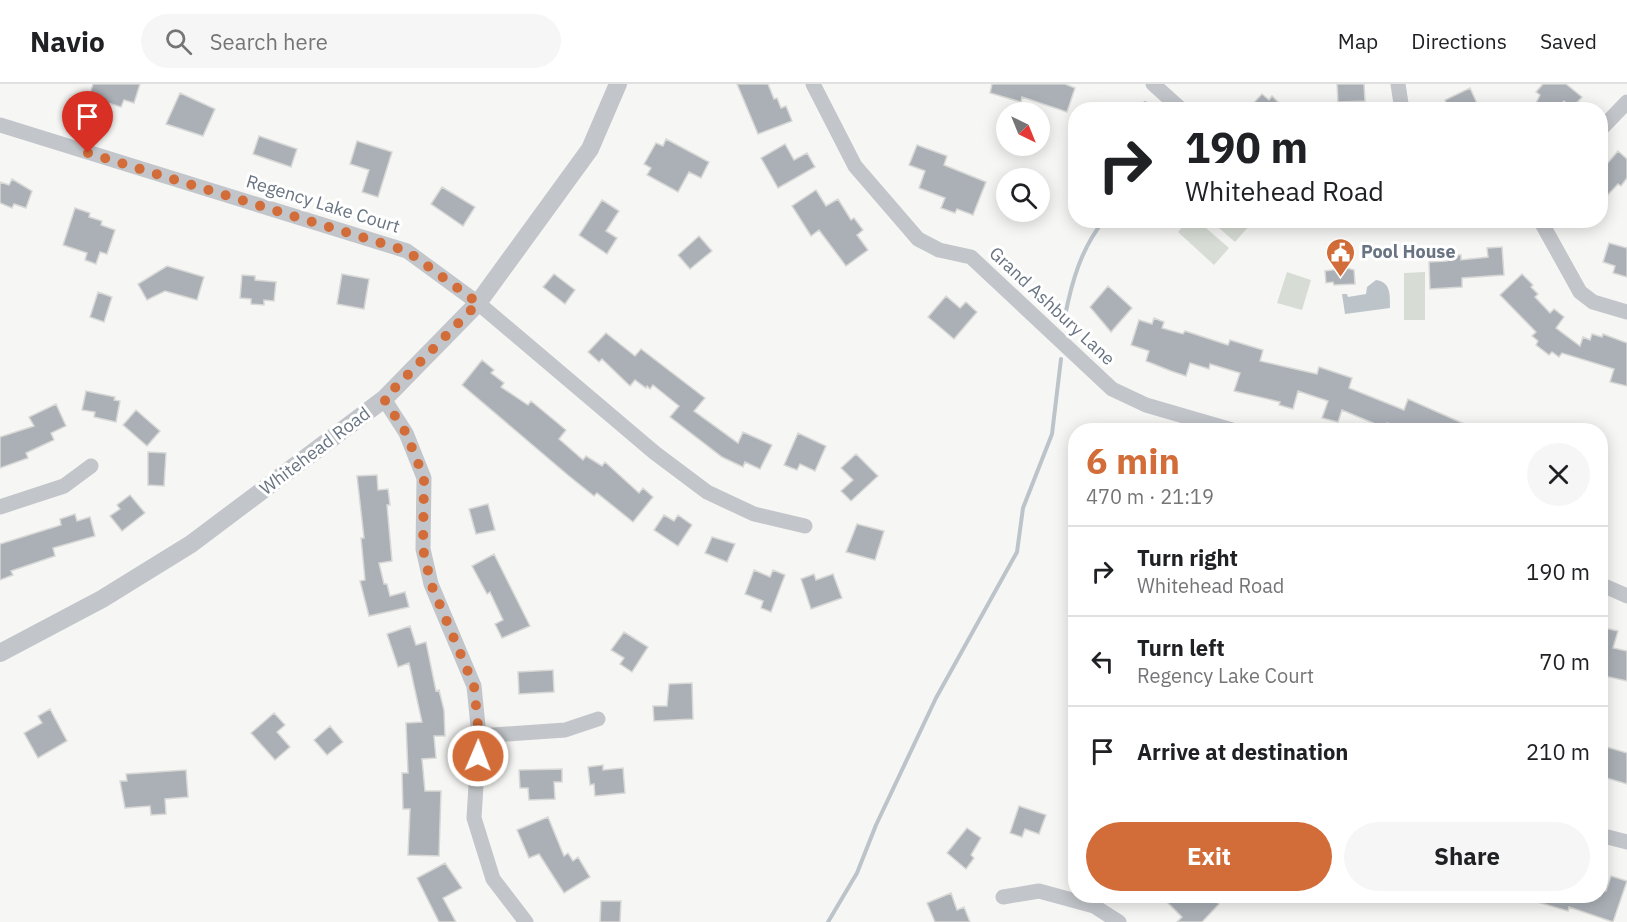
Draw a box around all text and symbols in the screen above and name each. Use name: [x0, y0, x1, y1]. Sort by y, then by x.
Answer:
search box: [141, 14, 561, 68]
text: Navio: [30, 23, 105, 60]
icon: search: [162, 25, 195, 58]
text: Search here: [210, 27, 328, 56]
text: Map: [1338, 27, 1378, 55]
text: Directions: [1411, 27, 1507, 55]
text: Saved: [1540, 27, 1597, 55]
pin: [62, 91, 113, 153]
icon: arrive: [71, 100, 104, 133]
north arrow: [996, 102, 1050, 156]
map controls: [996, 102, 1050, 222]
text: 190 m: [1185, 120, 1308, 175]
icon: right: [1086, 126, 1164, 204]
button: search: [996, 168, 1050, 222]
street label: Regency Lake Court: [244, 169, 403, 238]
text: Whitehead Road: [1185, 173, 1384, 208]
public building icon: Pool House: [1324, 236, 1356, 278]
place label: Pool House: [1361, 240, 1456, 263]
street label: Grand Ashbury Lane: [985, 241, 1120, 370]
street label: Whitehead Road: [255, 401, 375, 500]
text: 6 min: [1086, 437, 1180, 484]
button: close: [1527, 443, 1590, 506]
text: 470 m · 21:19: [1086, 483, 1214, 510]
text: Turn right: [1137, 543, 1238, 572]
icon: right: [1086, 555, 1119, 588]
text: 190 m: [1526, 557, 1590, 586]
text: Whitehead Road: [1137, 572, 1284, 599]
text: Turn left: [1137, 633, 1225, 662]
icon: left: [1086, 645, 1119, 678]
text: 70 m: [1539, 647, 1590, 676]
text: Regency Lake Court: [1137, 662, 1314, 689]
position arrow: [446, 724, 510, 788]
icon: arrive: [1086, 735, 1119, 768]
text: Arrive at destination: [1137, 737, 1348, 766]
text: 210 m: [1526, 737, 1590, 766]
button: Exit: [1086, 822, 1332, 891]
button: Share: [1344, 822, 1590, 891]

